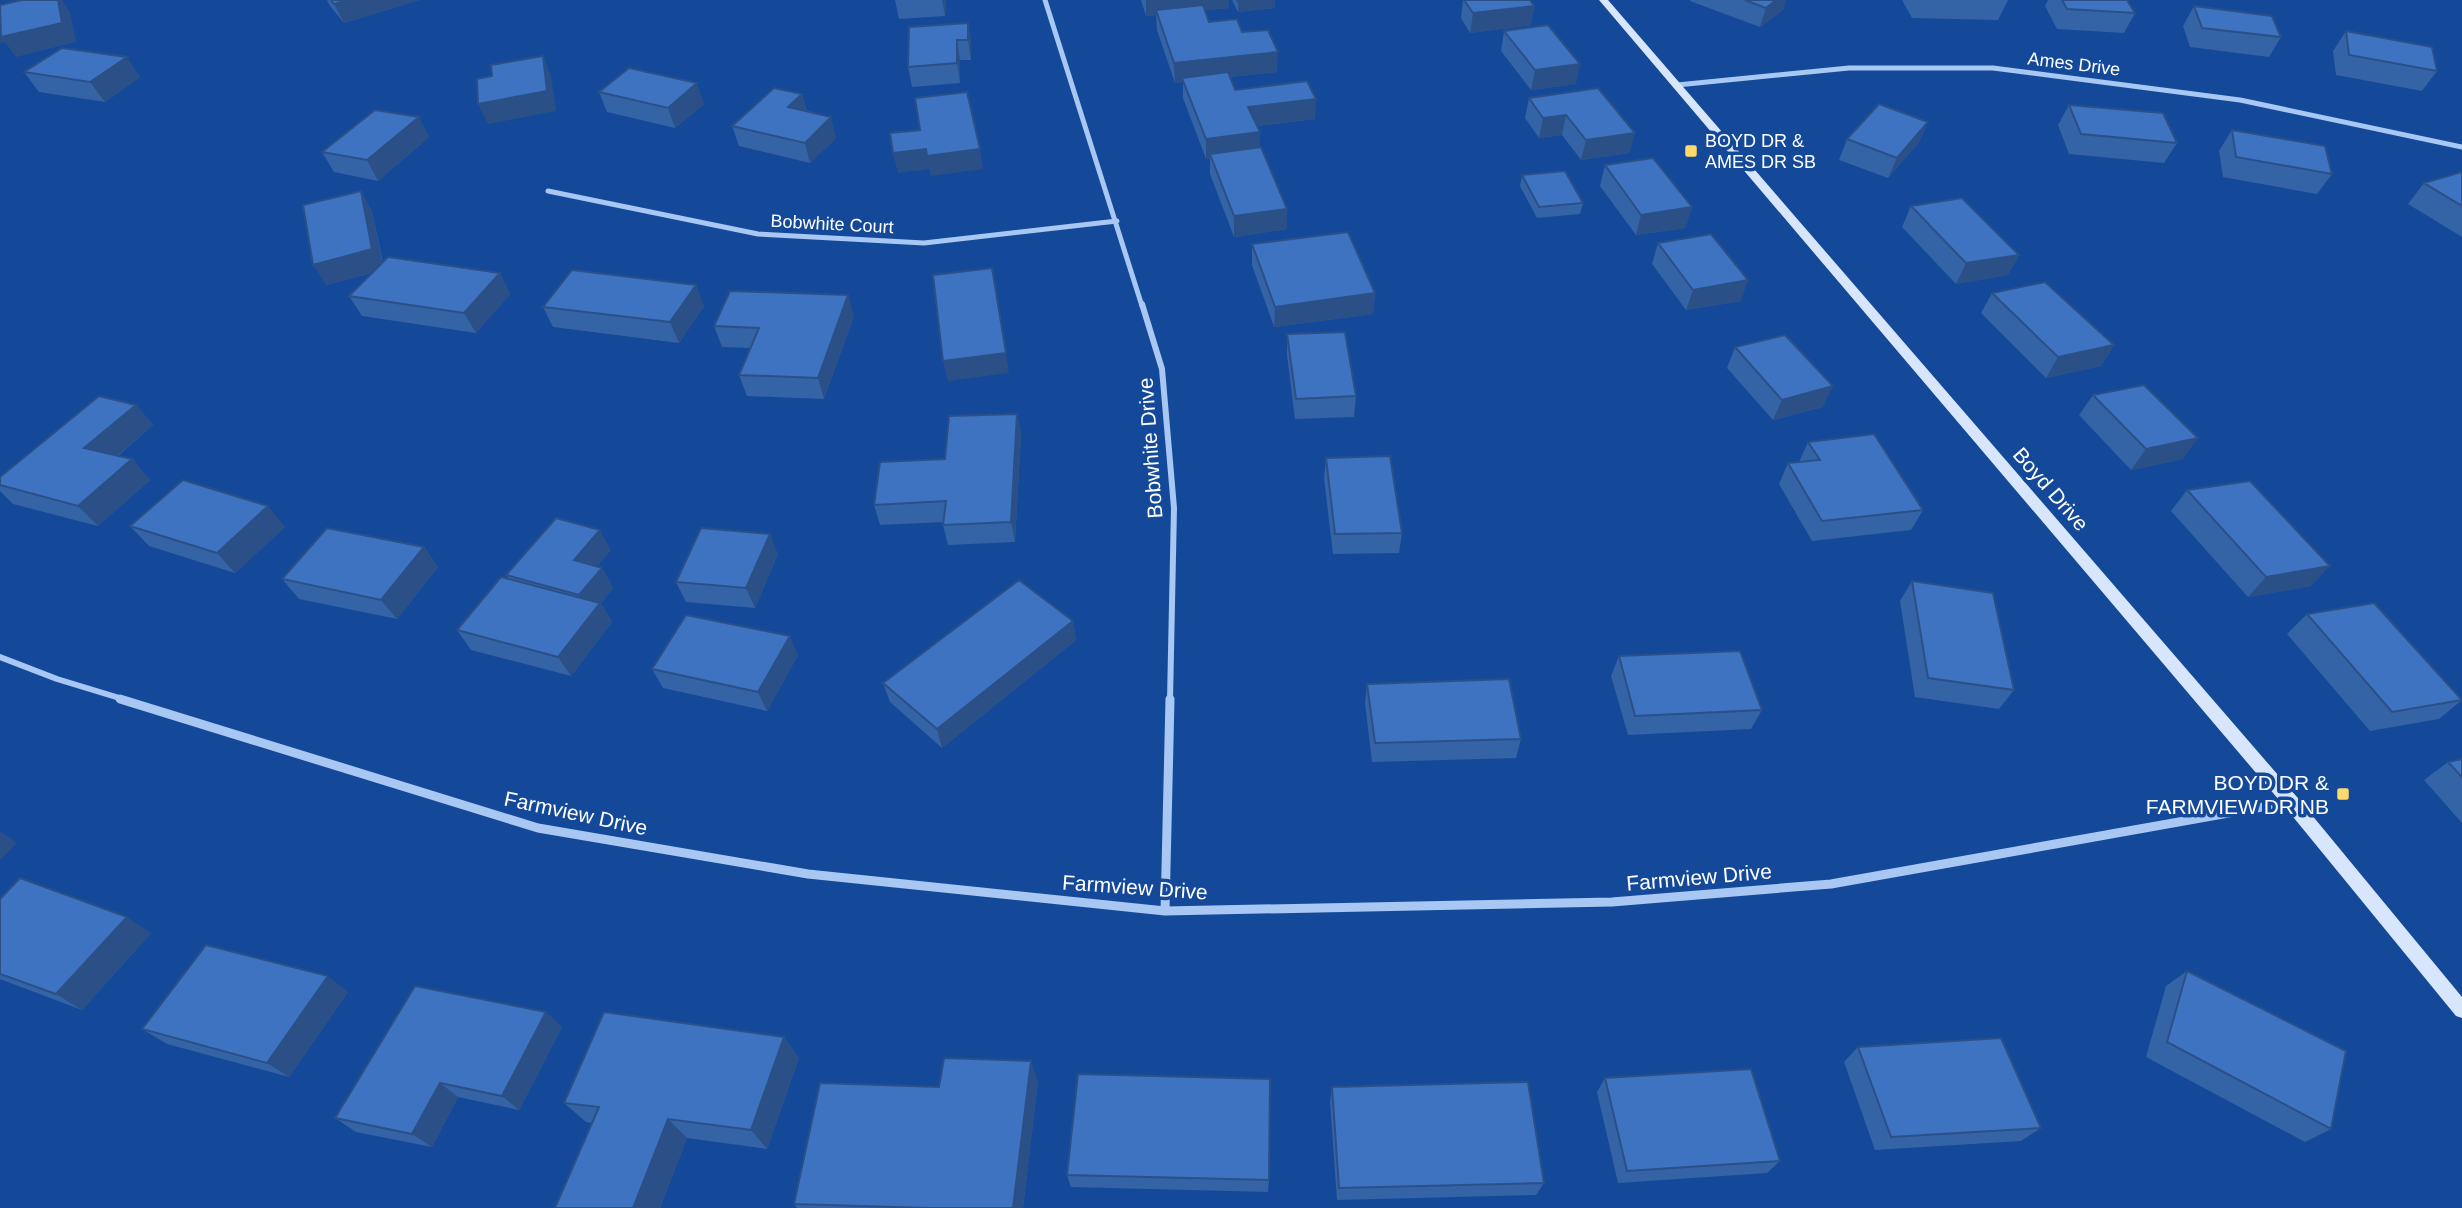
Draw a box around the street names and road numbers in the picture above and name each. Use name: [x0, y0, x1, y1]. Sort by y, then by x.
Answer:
street label: Ames Drive: [2027, 48, 2121, 80]
street label: Bobwhite Court: [770, 211, 894, 237]
street label: Bobwhite Drive: [1134, 377, 1166, 519]
street label: Boyd Drive: [2009, 443, 2093, 535]
street label: Farmview Drive: [502, 787, 650, 839]
street label: Farmview Drive: [1625, 859, 1773, 895]
street label: Farmview Drive: [1061, 870, 1209, 904]

